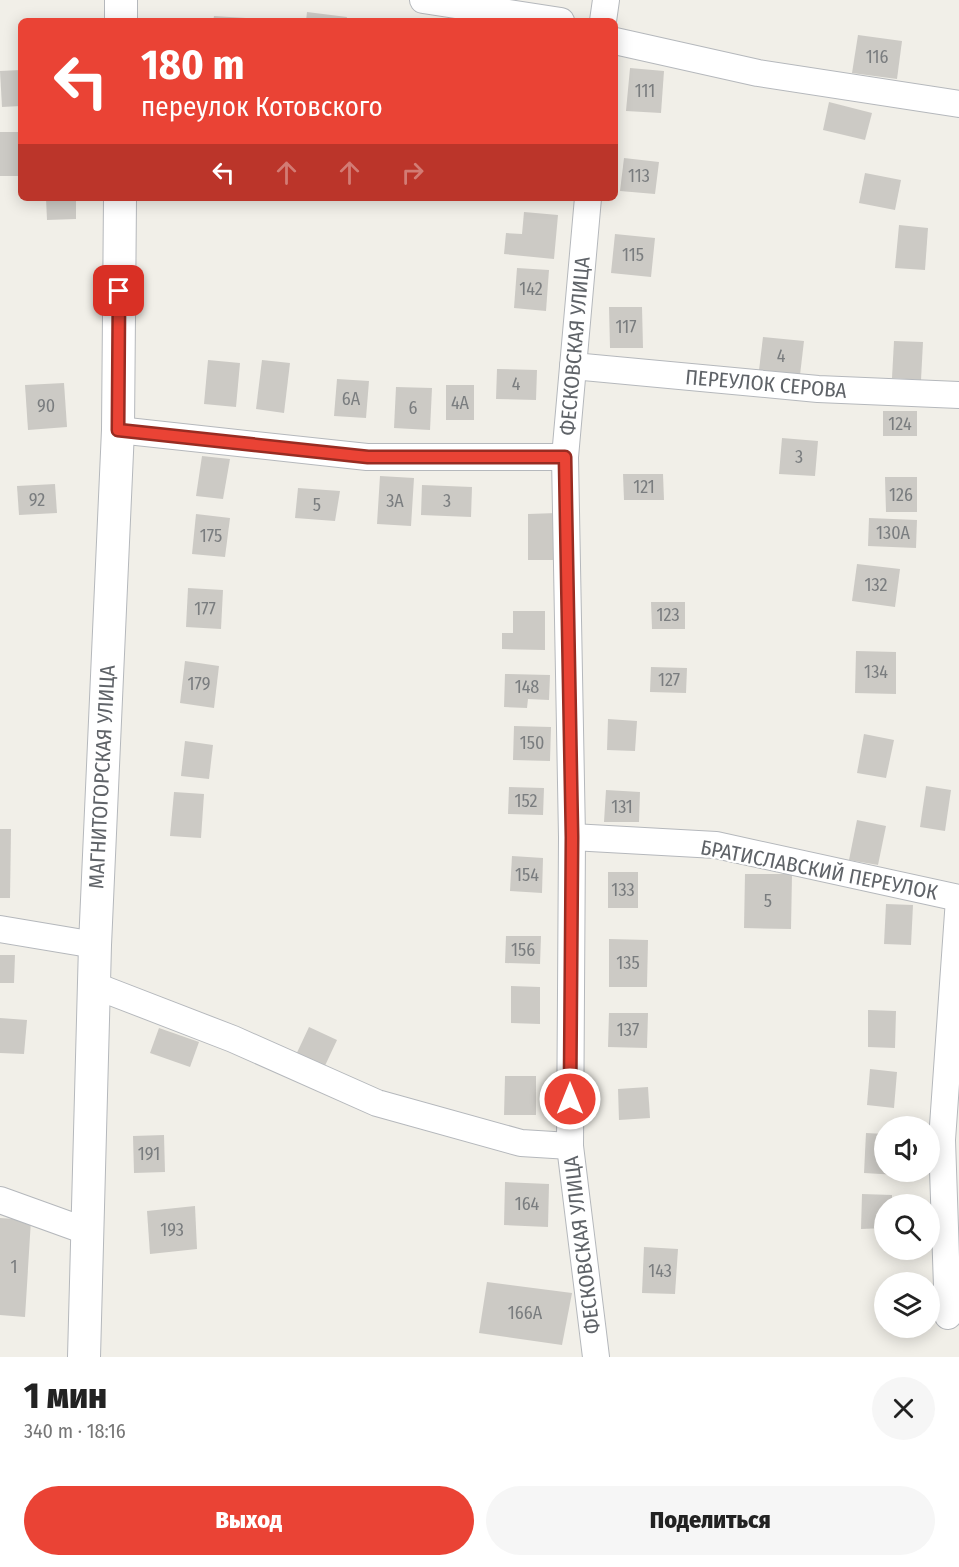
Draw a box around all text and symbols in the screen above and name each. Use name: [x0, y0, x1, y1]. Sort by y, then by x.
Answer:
text: 180 m: [141, 40, 245, 90]
icon: left: [42, 42, 120, 120]
house number: 116: [866, 46, 888, 68]
house number: 111: [635, 80, 655, 102]
text: переулок Котовского: [141, 91, 383, 123]
icon: left: [207, 156, 240, 189]
icon: ahead: [270, 156, 303, 189]
icon: ahead: [333, 156, 366, 189]
icon: right: [396, 156, 429, 189]
house number: 113: [628, 165, 650, 187]
house number: 115: [622, 244, 644, 266]
street label: ФЕСКОВСКАЯ УЛИЦА: [554, 256, 596, 436]
pin: [93, 265, 144, 316]
icon: arrive: [102, 274, 135, 307]
house number: 142: [519, 278, 543, 300]
house number: 117: [615, 316, 637, 338]
house number: 4: [777, 345, 786, 367]
street label: ПЕРЕУЛОК СЕРОВА: [684, 364, 848, 404]
house number: 4: [512, 373, 521, 395]
house number: 6А: [342, 388, 361, 410]
house number: 4А: [451, 392, 470, 414]
house number: 90: [37, 395, 55, 417]
house number: 6: [409, 397, 418, 419]
house number: 124: [888, 413, 912, 435]
house number: 3: [795, 446, 803, 468]
house number: 121: [633, 476, 655, 498]
house number: 126: [889, 484, 913, 506]
house number: 92: [29, 489, 45, 511]
house number: 3А: [386, 490, 404, 512]
house number: 3: [443, 490, 451, 512]
house number: 5: [313, 494, 321, 516]
house number: 130А: [876, 522, 911, 544]
house number: 175: [200, 525, 222, 547]
house number: 132: [865, 574, 888, 596]
house number: 177: [194, 598, 216, 620]
house number: 123: [656, 604, 680, 626]
house number: 134: [864, 661, 888, 683]
street label: МАГНИТОГОРСКАЯ УЛИЦА: [83, 665, 121, 889]
house number: 127: [658, 669, 680, 691]
house number: 179: [188, 673, 210, 695]
house number: 148: [515, 676, 539, 698]
house number: 150: [520, 732, 544, 754]
house number: 152: [514, 790, 538, 812]
house number: 131: [611, 796, 633, 818]
street label: БРАТИСЛАВСКИЙ ПЕРЕУЛОК: [698, 834, 941, 906]
house number: 154: [515, 864, 539, 886]
house number: 133: [611, 879, 635, 901]
house number: 5: [764, 890, 772, 912]
house number: 156: [511, 939, 535, 961]
house number: 135: [616, 952, 640, 974]
house number: 137: [617, 1019, 639, 1041]
position arrow: [538, 1067, 602, 1131]
map controls: [874, 1116, 940, 1338]
button: sound: [874, 1116, 940, 1182]
house number: 191: [138, 1143, 160, 1165]
street label: ФЕСКОВСКАЯ УЛИЦА: [558, 1154, 606, 1336]
house number: 164: [515, 1193, 540, 1215]
button: search: [874, 1194, 940, 1260]
house number: 193: [160, 1219, 184, 1241]
house number: 1: [10, 1256, 18, 1278]
house number: 143: [648, 1260, 672, 1282]
button: layers: [874, 1272, 940, 1338]
house number: 166А: [508, 1302, 543, 1324]
text: 1 мин: [24, 1374, 107, 1418]
button: close: [872, 1377, 935, 1440]
text: 340 m · 18:16: [24, 1419, 126, 1443]
button: Выход: [24, 1486, 474, 1555]
button: Поделиться: [486, 1486, 935, 1555]

